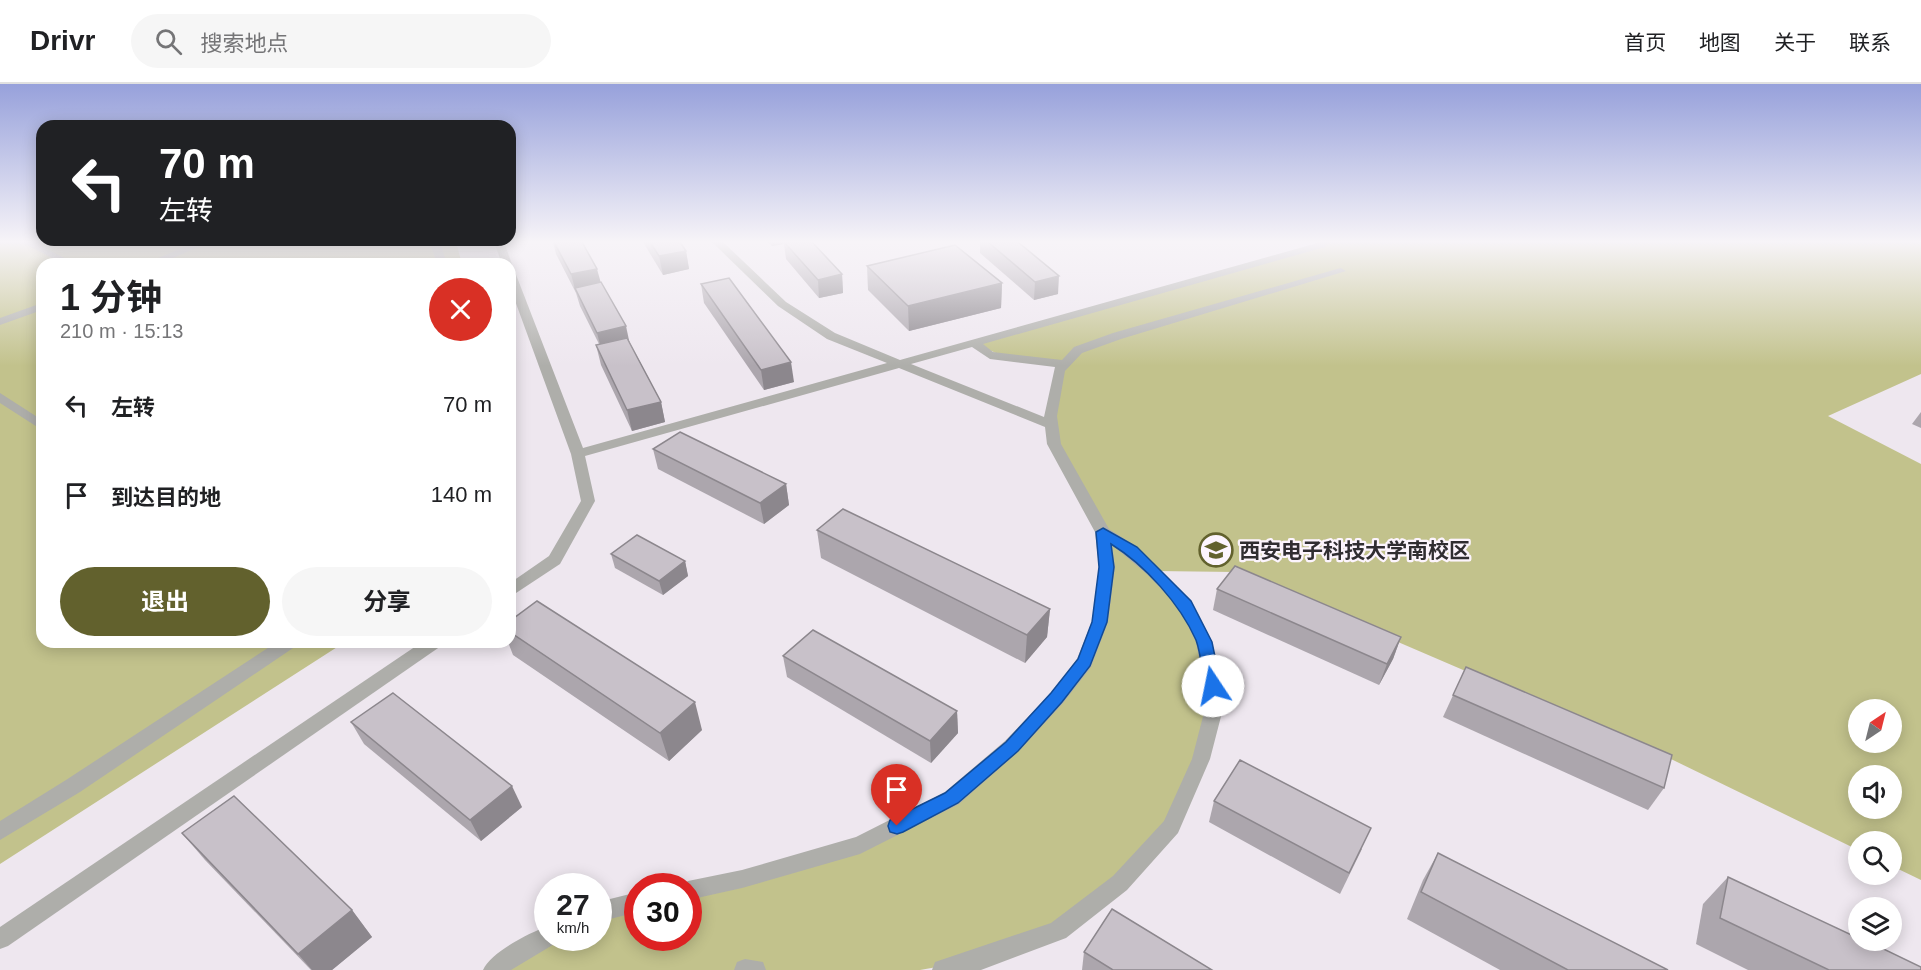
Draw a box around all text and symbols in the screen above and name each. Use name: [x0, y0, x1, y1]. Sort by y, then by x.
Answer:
search box: [131, 14, 551, 68]
text: Drivr: [30, 25, 95, 56]
icon: search: [152, 25, 185, 58]
text: 搜索地点: [200, 31, 288, 56]
text: 首页: [1624, 31, 1666, 54]
text: 地图: [1699, 31, 1741, 54]
text: 关于: [1774, 31, 1816, 54]
text: 联系: [1849, 31, 1891, 54]
text: 70 m: [159, 140, 255, 187]
icon: left: [60, 144, 138, 222]
text: 左转: [159, 196, 213, 226]
text: 1 分钟: [60, 277, 162, 318]
button: close: [429, 278, 492, 341]
text: 210 m · 15:13: [60, 320, 183, 342]
icon: left: [60, 389, 93, 422]
text: 70 m: [443, 392, 492, 417]
text: 左转: [111, 395, 155, 420]
icon: arrive: [60, 479, 93, 512]
text: 140 m: [431, 482, 492, 507]
text: 到达目的地: [111, 485, 221, 510]
school or university icon: 西安电子科技大学南校区: [1198, 532, 1234, 568]
place label: 西安电子科技大学南校区: [1239, 539, 1470, 562]
button: 退出: [60, 567, 270, 636]
button: 分享: [282, 567, 492, 636]
position arrow: [1181, 654, 1245, 718]
north arrow: [1848, 699, 1902, 753]
map controls: [1848, 699, 1902, 951]
pin: [871, 764, 922, 826]
button: sound: [1848, 765, 1902, 819]
icon: arrive: [880, 773, 913, 806]
button: search: [1848, 831, 1902, 885]
speed limit sign: 30: [624, 873, 702, 951]
text: 27: [556, 888, 590, 921]
button: layers: [1848, 897, 1902, 951]
text: km/h: [557, 919, 589, 936]

